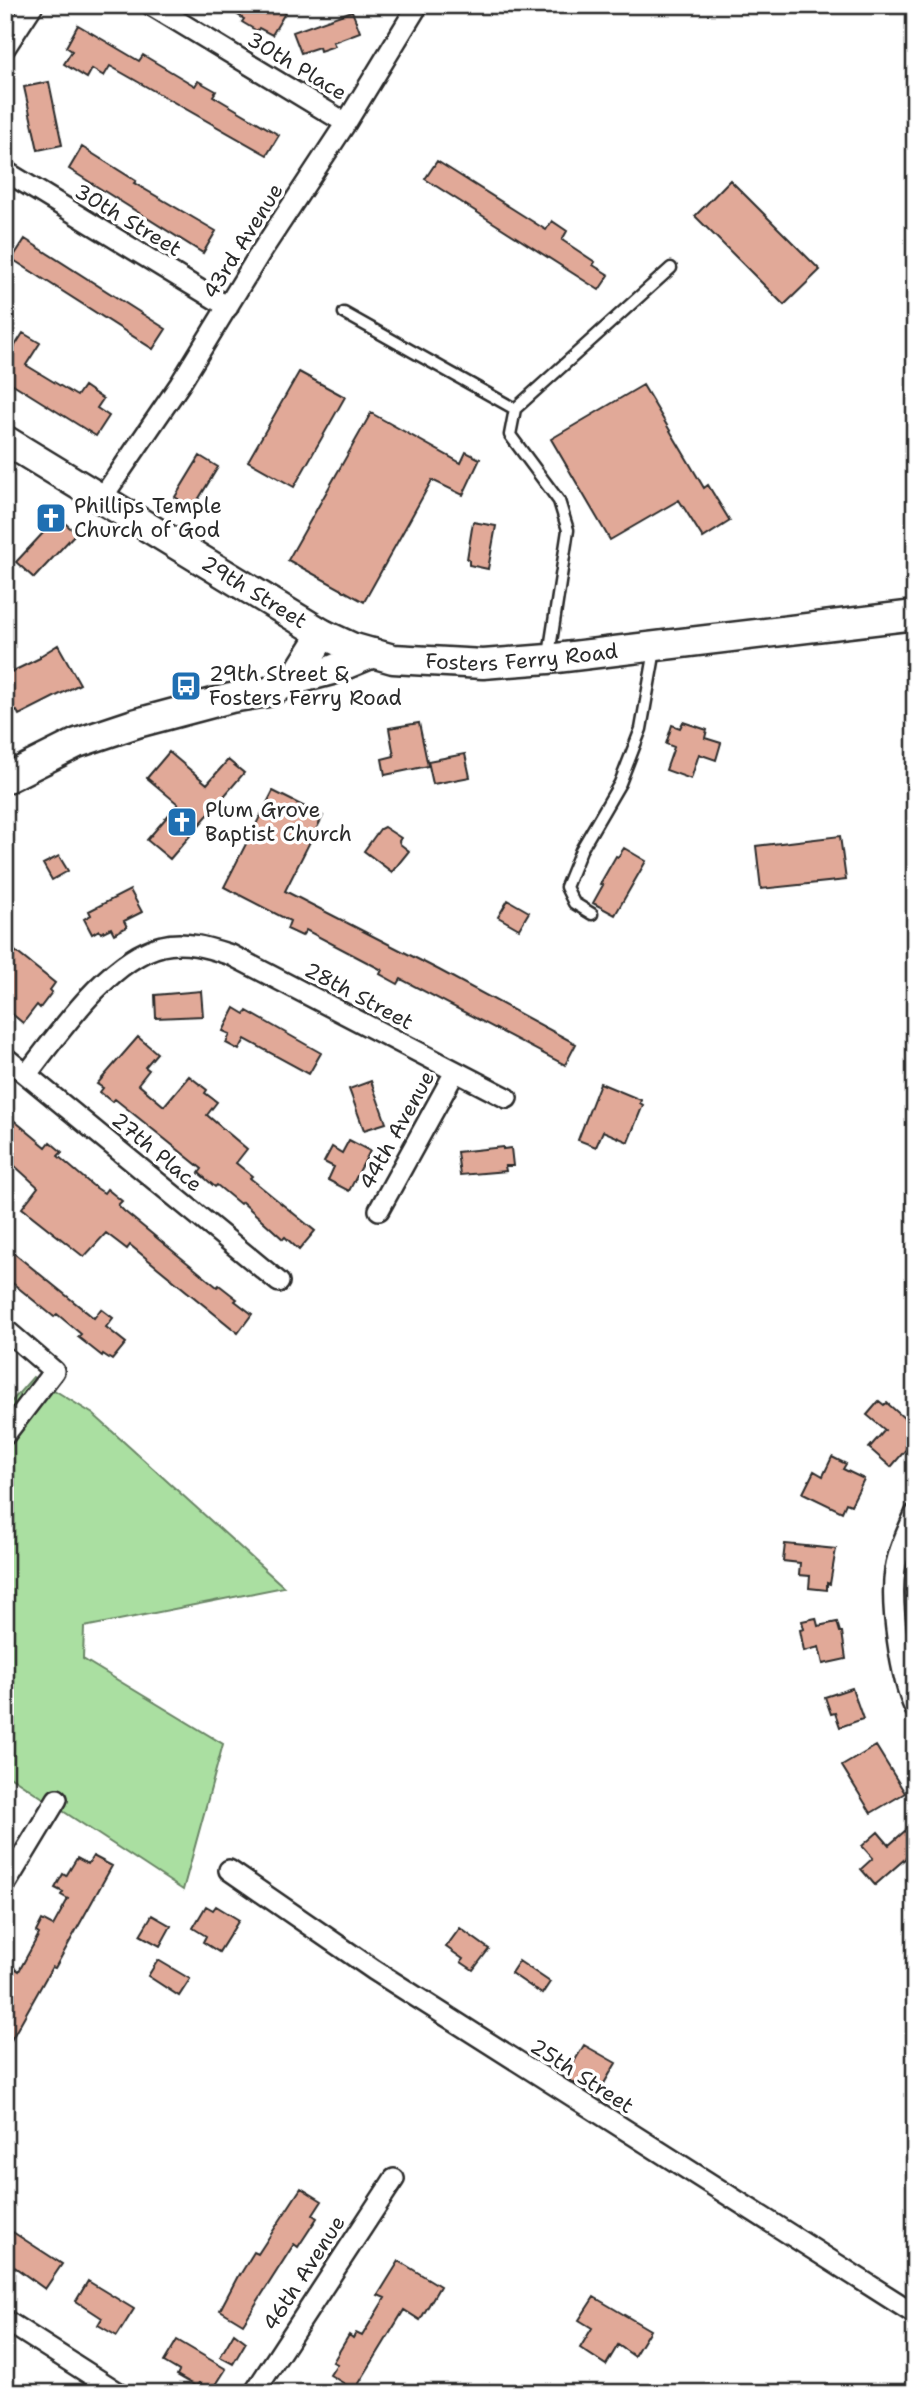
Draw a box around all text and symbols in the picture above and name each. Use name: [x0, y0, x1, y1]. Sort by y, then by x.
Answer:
street label: 30th Place: [242, 25, 352, 107]
street label: 30th Street: [69, 177, 187, 263]
street label: 43rd Avenue: [196, 178, 290, 304]
place label: Phillips Temple Church of God: [74, 492, 222, 544]
church icon: Phillips Temple Church of God: [34, 501, 68, 535]
street label: 29th Street: [196, 549, 312, 635]
street label: Fosters Ferry Road: [425, 637, 619, 678]
place label: 29th Street & Fosters Ferry Road: [209, 660, 402, 712]
bus stop icon: 29th Street & Fosters Ferry Road: [169, 669, 203, 703]
place label: Plum Grove Baptist Church: [205, 796, 352, 848]
church icon: Plum Grove Baptist Church: [165, 805, 199, 839]
street label: 28th Street: [300, 956, 418, 1036]
street label: 44th Avenue: [353, 1066, 441, 1194]
street label: 27th Place: [106, 1106, 208, 1198]
street label: 25th Street: [525, 2032, 639, 2120]
street label: 46th Avenue: [256, 2210, 352, 2336]

